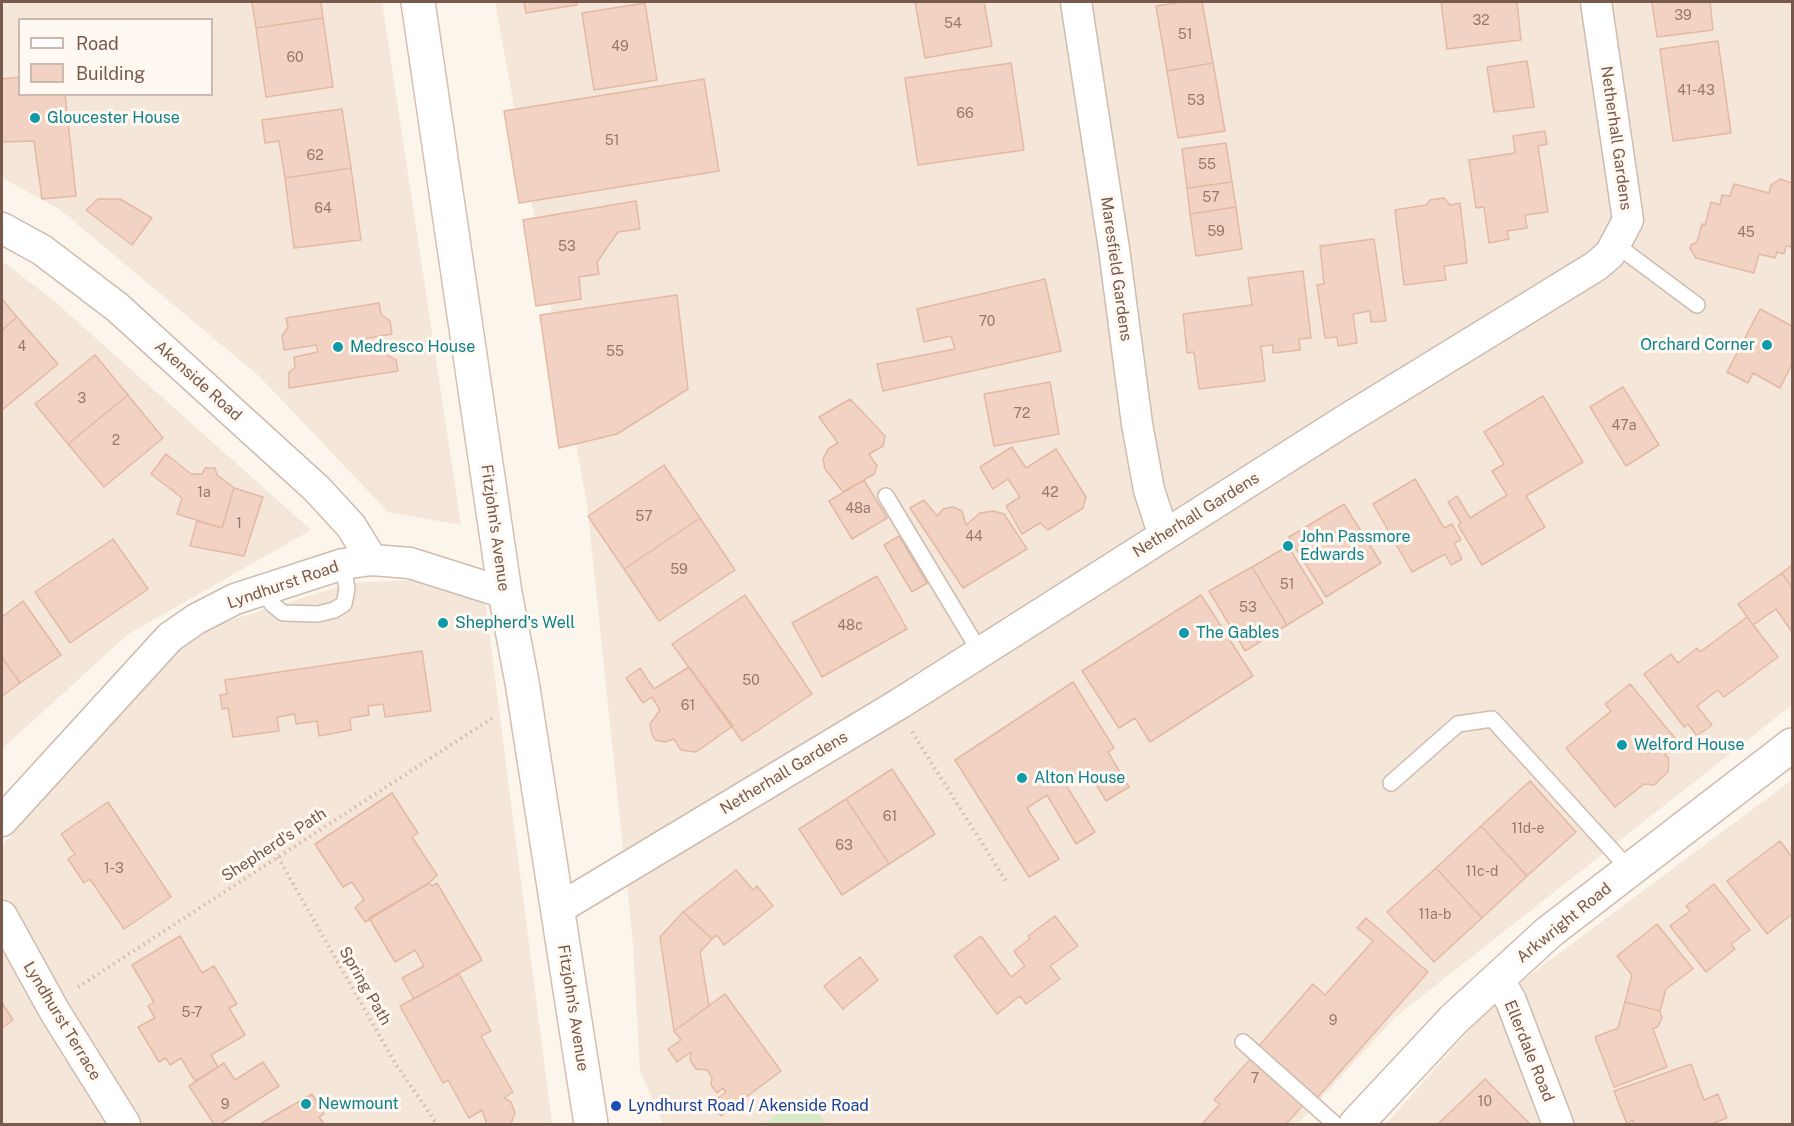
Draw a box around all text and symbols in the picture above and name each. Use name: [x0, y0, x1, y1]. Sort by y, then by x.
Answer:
house number: 39: [1674, 8, 1692, 24]
house number: 32: [1472, 13, 1490, 29]
house number: 54: [944, 16, 962, 32]
legend: [18, 18, 213, 96]
house number: 51: [1178, 27, 1192, 43]
text: Road: [76, 33, 119, 54]
house number: 49: [611, 39, 629, 55]
house number: 60: [286, 50, 304, 66]
text: Building: [76, 63, 145, 84]
street label: Netherhall Gardens: [1596, 65, 1636, 211]
house number: 41-43: [1677, 83, 1715, 99]
house number: 53: [1187, 93, 1205, 109]
house number: 66: [956, 106, 974, 122]
place label: Gloucester House: [47, 108, 180, 128]
marker: Gloucester House: [28, 111, 42, 125]
house number: 51: [605, 133, 619, 149]
house number: 62: [306, 148, 324, 164]
house number: 55: [1198, 157, 1216, 173]
house number: 57: [1202, 190, 1220, 206]
street label: Maresfield Gardens: [1096, 195, 1136, 343]
house number: 64: [314, 201, 332, 217]
house number: 59: [1207, 224, 1225, 240]
house number: 45: [1737, 225, 1755, 241]
house number: 53: [558, 239, 576, 255]
house number: 70: [979, 314, 995, 330]
place label: Orchard Corner: [1640, 335, 1755, 355]
street label: Akenside Road: [150, 337, 246, 425]
place label: Medresco House: [350, 337, 475, 357]
marker: Orchard Corner: [1760, 338, 1774, 352]
house number: 4: [18, 339, 26, 355]
marker: Medresco House: [331, 340, 345, 354]
house number: 55: [606, 344, 624, 360]
house number: 3: [78, 391, 86, 407]
house number: 72: [1014, 406, 1030, 422]
house number: 47a: [1612, 418, 1636, 434]
house number: 2: [112, 433, 120, 449]
street label: Fitzjohn's Avenue: [477, 463, 513, 593]
street label: Netherhall Gardens: [1129, 468, 1263, 562]
house number: 1a: [197, 485, 211, 501]
house number: 42: [1041, 485, 1059, 501]
house number: 48a: [845, 501, 871, 517]
house number: 57: [635, 509, 653, 525]
house number: 1: [236, 516, 242, 532]
place label: John Passmore Edwards: [1300, 527, 1411, 565]
house number: 44: [965, 529, 983, 545]
marker: John Passmore Edwards: [1281, 539, 1295, 553]
street label: Lyndhurst Road: [225, 557, 341, 613]
house number: 59: [670, 562, 688, 578]
house number: 51: [1280, 577, 1294, 593]
house number: 53: [1239, 600, 1257, 616]
place label: Shepherd's Well: [455, 613, 575, 633]
marker: Shepherd's Well: [436, 616, 450, 630]
house number: 48c: [837, 618, 863, 634]
place label: The Gables: [1196, 623, 1279, 643]
marker: The Gables: [1177, 626, 1191, 640]
house number: 50: [742, 673, 760, 689]
house number: 61: [681, 698, 695, 714]
street label: Netherhall Gardens: [717, 727, 851, 819]
place label: Welford House: [1634, 735, 1745, 755]
marker: Welford House: [1615, 738, 1629, 752]
place label: Alton House: [1034, 768, 1125, 788]
marker: Alton House: [1015, 771, 1029, 785]
street label: Shepherd's Path: [218, 804, 330, 886]
house number: 61: [883, 809, 897, 825]
house number: 11d-e: [1511, 821, 1545, 837]
house number: 63: [835, 838, 853, 854]
house number: 1-3: [104, 861, 124, 877]
house number: 11c-d: [1466, 864, 1498, 880]
street label: Arkwright Road: [1513, 879, 1615, 967]
house number: 11a-b: [1419, 907, 1451, 923]
street label: Spring Path: [335, 943, 395, 1029]
street label: Fitzjohn's Avenue: [554, 943, 592, 1073]
street label: Lyndhurst Terrace: [19, 958, 105, 1084]
street label: Ellerdale Road: [1500, 998, 1558, 1104]
house number: 5-7: [181, 1005, 203, 1021]
house number: 9: [1329, 1013, 1337, 1029]
house number: 7: [1251, 1071, 1259, 1087]
place label: Newmount: [318, 1094, 399, 1114]
house number: 10: [1478, 1094, 1492, 1110]
place label: Lyndhurst Road / Akenside Road: [628, 1096, 869, 1116]
house number: 9: [221, 1097, 229, 1113]
marker: Newmount: [299, 1097, 313, 1111]
marker: Lyndhurst Road / Akenside Road: [609, 1099, 623, 1113]

